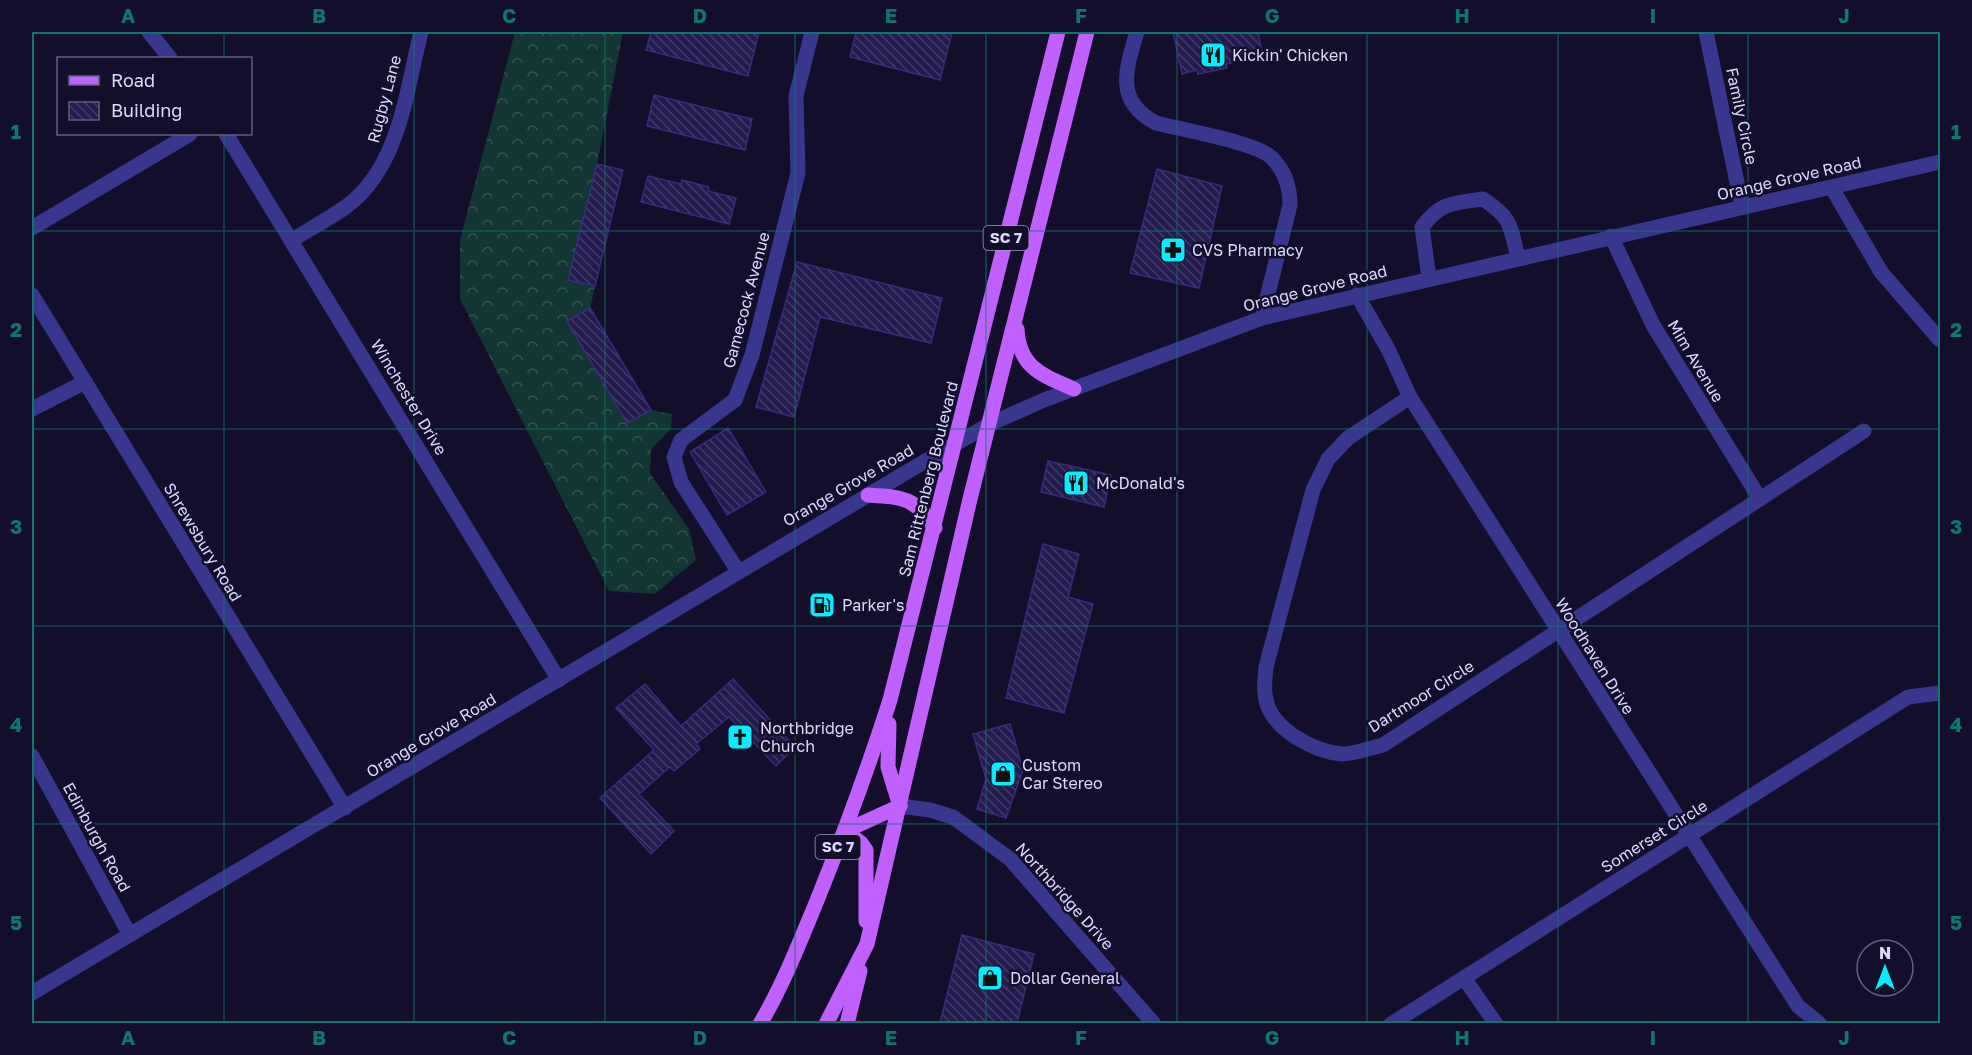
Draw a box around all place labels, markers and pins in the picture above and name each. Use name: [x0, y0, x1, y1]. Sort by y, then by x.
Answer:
restaurant icon: Kickin' Chicken: [1198, 40, 1228, 70]
place label: Kickin' Chicken: [1232, 45, 1348, 65]
pharmacy icon: CVS Pharmacy: [1158, 235, 1188, 265]
place label: CVS Pharmacy: [1192, 240, 1303, 260]
restaurant icon: McDonald's: [1061, 468, 1091, 498]
place label: McDonald's: [1096, 473, 1185, 493]
fuel station icon: Parker's: [807, 590, 837, 620]
place label: Parker's: [842, 595, 904, 615]
place label: Northbridge Church: [760, 718, 854, 756]
church icon: Northbridge Church: [725, 722, 755, 752]
place label: Custom Car Stereo: [1022, 755, 1103, 793]
shop icon: Custom Car Stereo: [988, 759, 1018, 789]
shop icon: Dollar General: [975, 963, 1005, 993]
place label: Dollar General: [1010, 968, 1120, 988]

